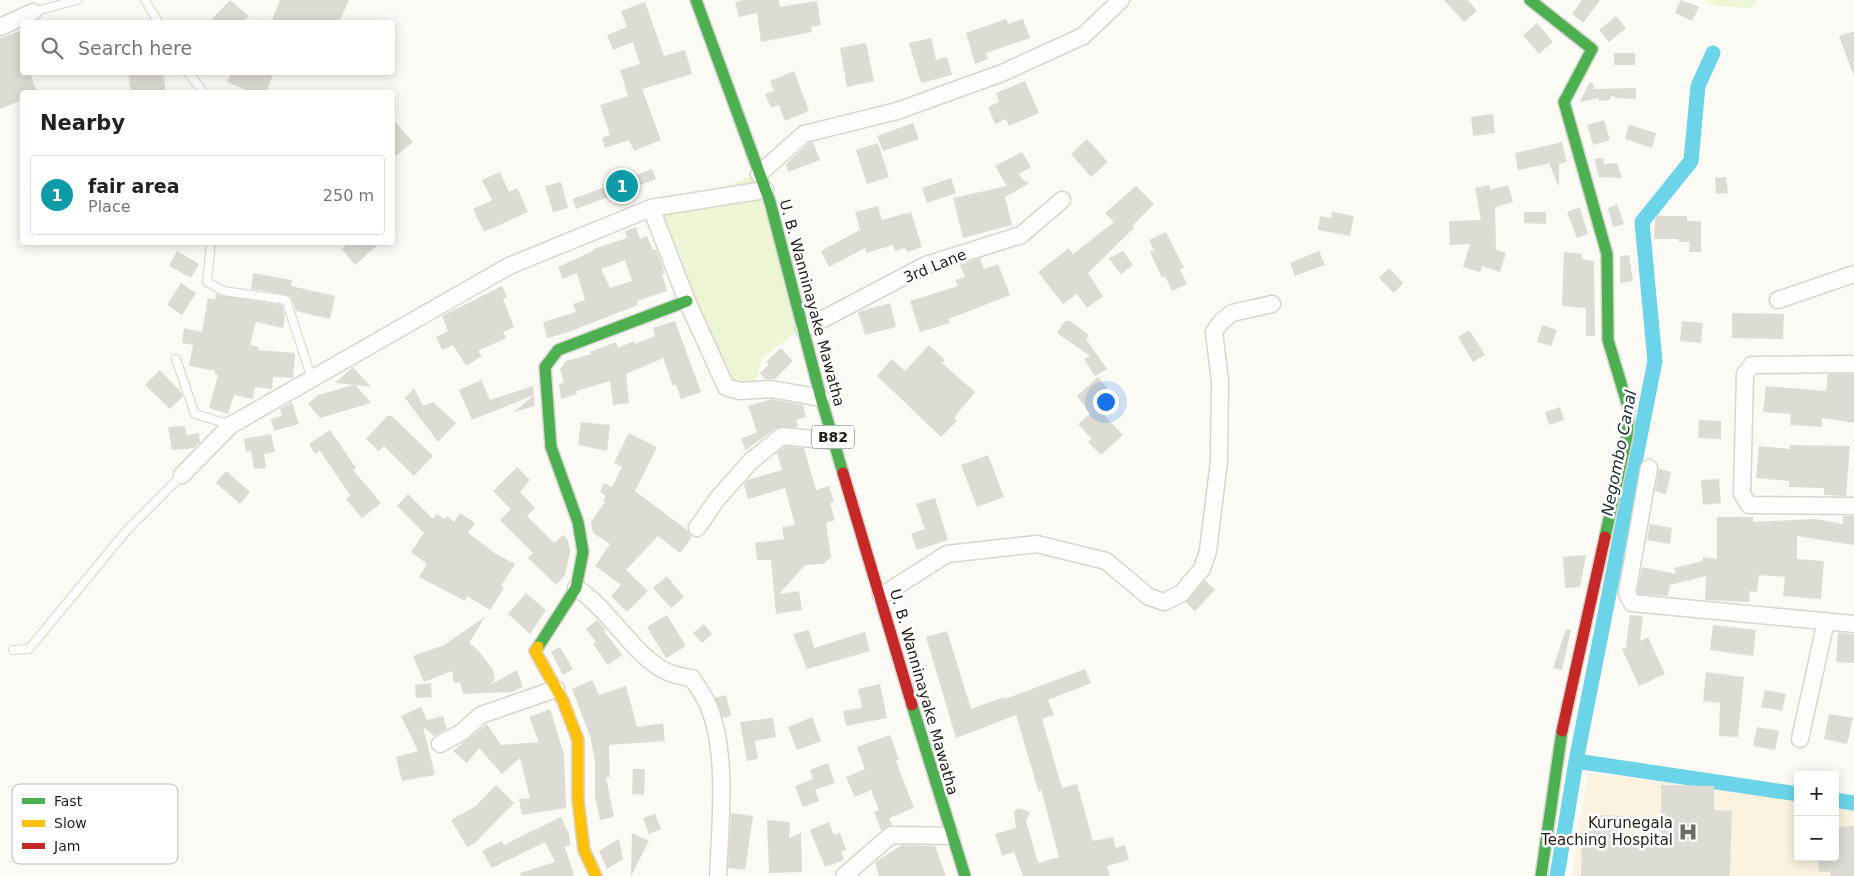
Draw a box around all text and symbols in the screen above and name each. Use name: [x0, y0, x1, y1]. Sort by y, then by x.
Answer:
search box: [20, 20, 395, 75]
icon: search: [38, 34, 66, 62]
text: Search here: [78, 37, 192, 59]
text: Nearby: [40, 111, 125, 135]
pin: 1: [606, 167, 638, 205]
text: fair area: [88, 175, 179, 197]
text: 1: [51, 186, 63, 205]
text: 250 m: [323, 186, 374, 205]
text: Place: [88, 197, 131, 216]
street label: U. B. Wanninayake Mawatha: [776, 197, 848, 409]
street label: 3rd Lane: [901, 245, 969, 287]
water label: Negombo Canal: [1597, 388, 1641, 518]
your location: [1093, 389, 1119, 415]
road number: B82: [812, 426, 854, 448]
street label: U. B. Wanninayake Mawatha: [886, 587, 962, 797]
map controls: [1794, 771, 1839, 861]
button: +: [1794, 771, 1839, 816]
legend: [12, 784, 178, 864]
text: Fast: [54, 793, 83, 809]
place label: Kurunegala Teaching Hospital: [1540, 814, 1673, 849]
text: Slow: [54, 815, 87, 831]
button: −: [1794, 816, 1839, 861]
hospital icon: Kurunegala Teaching Hospital: [1677, 821, 1699, 843]
text: Jam: [53, 838, 80, 854]

